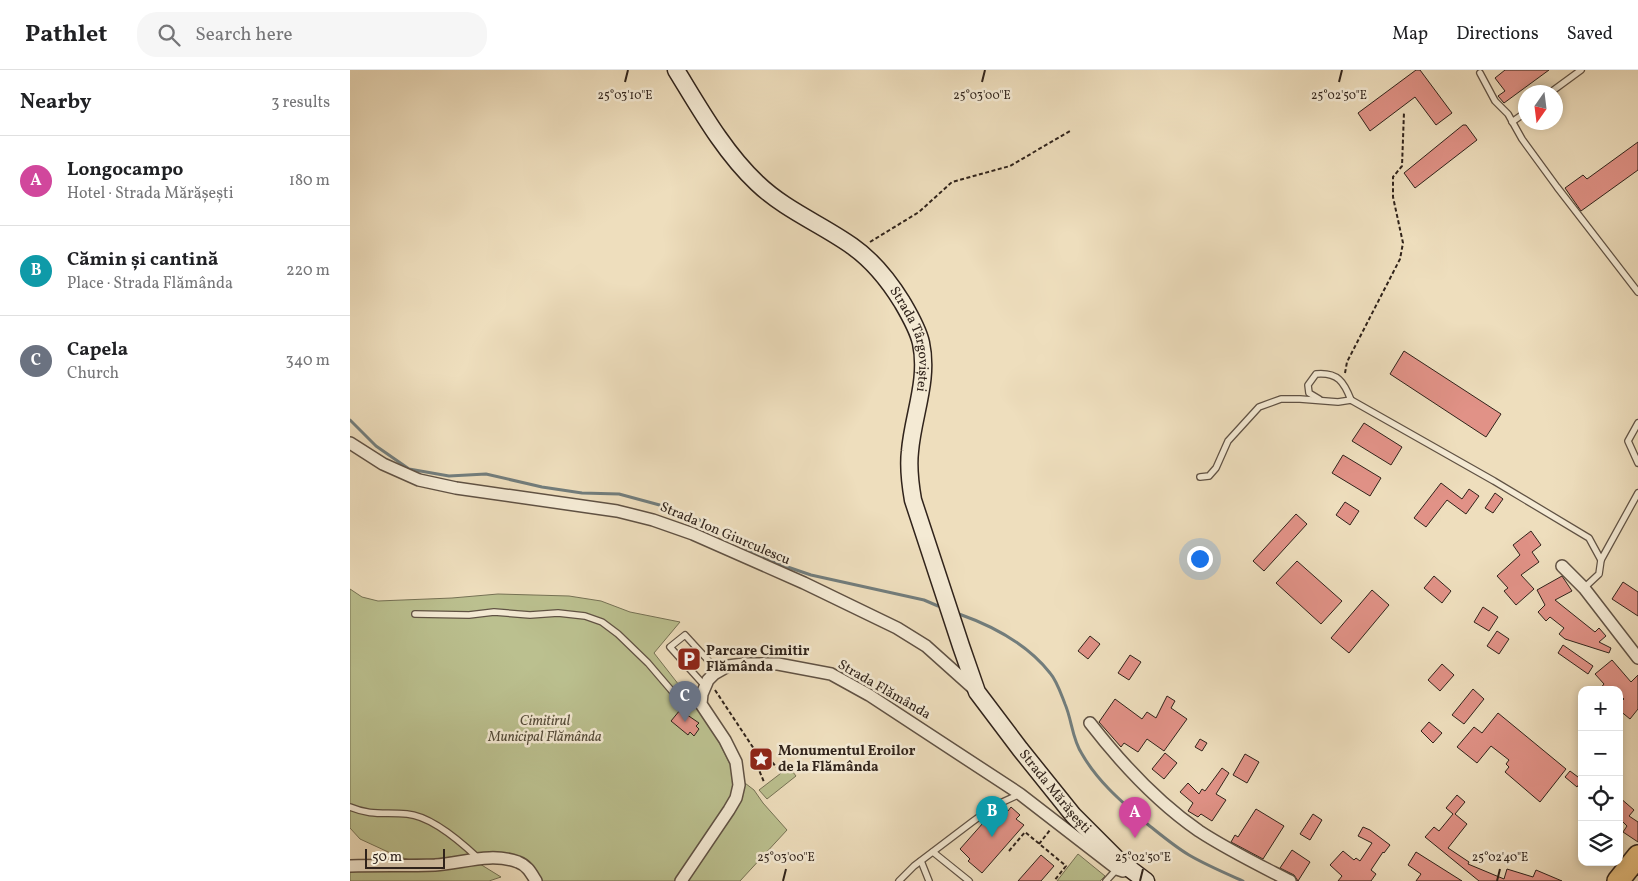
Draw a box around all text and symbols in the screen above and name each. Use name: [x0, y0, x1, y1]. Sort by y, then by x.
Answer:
search box: [137, 12, 487, 57]
text: Pathlet: [25, 18, 107, 52]
icon: search: [155, 21, 183, 49]
text: Search here: [195, 22, 293, 48]
text: Map: [1392, 22, 1428, 47]
text: Directions: [1456, 22, 1539, 47]
text: Saved: [1567, 22, 1613, 47]
north arrow: [1518, 85, 1563, 130]
text: Nearby: [20, 88, 91, 117]
text: 25°03'10"E: [598, 88, 652, 104]
text: 25°03'00"E: [953, 88, 1011, 104]
text: 25°02'50"E: [1311, 88, 1367, 104]
text: 3 results: [271, 92, 330, 114]
text: Longocampo: [67, 157, 184, 183]
text: A: [30, 170, 42, 192]
text: 180 m: [289, 170, 330, 192]
text: Hotel · Strada Mărășești: [67, 183, 233, 205]
text: Cămin și cantină: [67, 247, 218, 273]
text: B: [31, 260, 41, 282]
text: 220 m: [286, 260, 330, 282]
text: Place · Strada Flămânda: [67, 273, 233, 295]
street label: Strada Târgoviștei: [885, 283, 933, 393]
text: Capela: [67, 337, 128, 363]
text: C: [31, 350, 41, 372]
text: 340 m: [286, 350, 330, 372]
text: Church: [67, 363, 119, 385]
street label: Strada Ion Giurculescu: [657, 498, 793, 570]
your location: [1187, 546, 1213, 572]
place label: Parcare Cimitir Flămânda: [706, 642, 810, 677]
parking icon: Parcare Cimitir Flămânda: [676, 646, 702, 672]
street label: Strada Flămânda: [834, 656, 934, 724]
pin: C: [669, 681, 701, 722]
map controls: [1578, 686, 1623, 866]
button: +: [1578, 686, 1623, 731]
park label: Cimitirul Municipal Flămânda: [487, 712, 602, 747]
button: −: [1578, 731, 1623, 776]
place label: Monumentul Eroilor de la Flămânda: [778, 742, 916, 777]
place icon: Monumentul Eroilor de la Flămânda: [748, 746, 774, 772]
street label: Strada Mărășești: [1015, 746, 1096, 838]
button: locate: [1578, 776, 1623, 821]
pin: B: [976, 796, 1008, 837]
pin: A: [1119, 797, 1151, 838]
button: layers: [1578, 821, 1623, 866]
scale bar: [365, 846, 445, 869]
text: 50 m: [372, 848, 402, 867]
text: 25°03'00"E: [757, 850, 815, 866]
text: 25°02'50"E: [1115, 850, 1171, 866]
text: 25°02'40"E: [1472, 850, 1528, 866]

